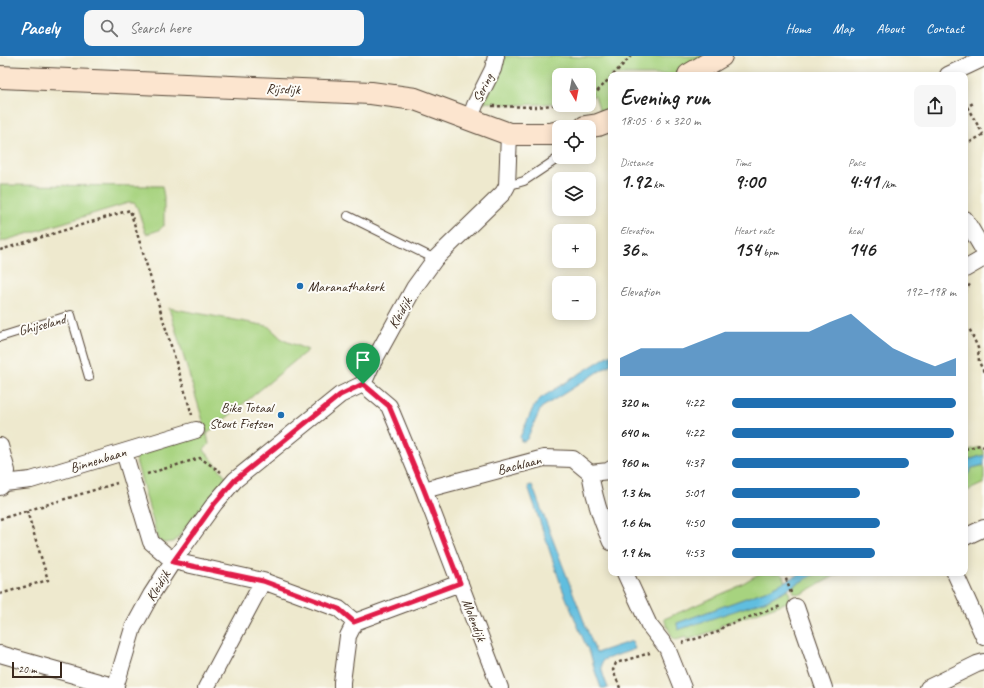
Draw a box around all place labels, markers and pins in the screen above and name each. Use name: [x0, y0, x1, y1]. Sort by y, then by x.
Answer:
place label: Maranathakerk: [308, 278, 386, 295]
marker: Maranathakerk: [295, 281, 305, 291]
pin: [346, 343, 380, 384]
place label: Bike Totaal Stout Fietsen: [209, 399, 276, 432]
marker: Bike Totaal Stout Fietsen: [276, 410, 286, 420]

